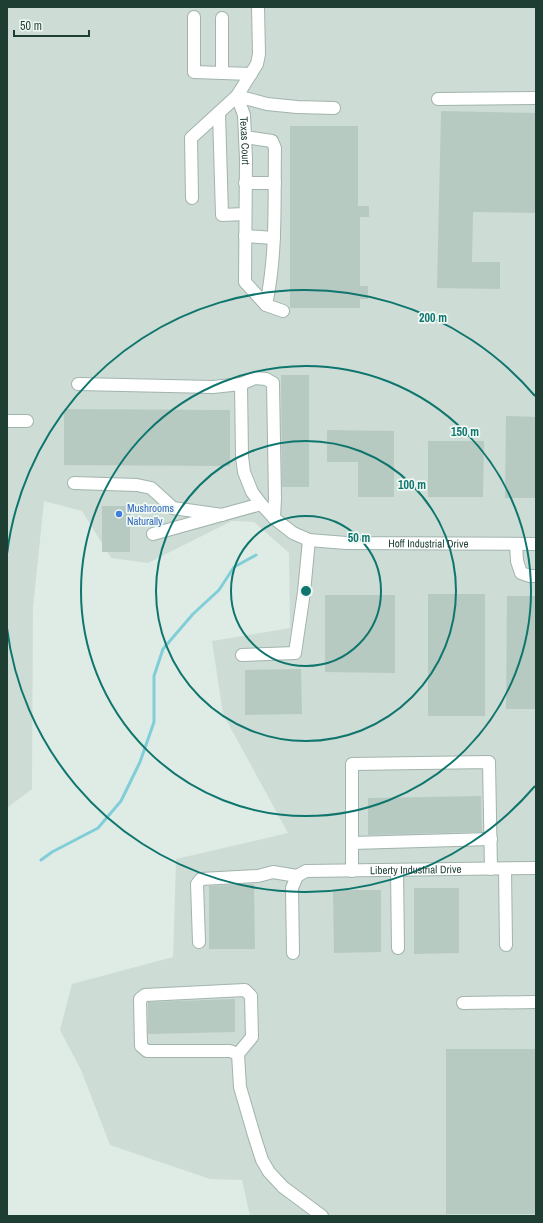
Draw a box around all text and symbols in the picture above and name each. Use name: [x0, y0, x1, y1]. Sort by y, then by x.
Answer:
scale bar: [14, 12, 89, 38]
text: 50 m: [20, 18, 42, 34]
street label: Texas Court: [237, 116, 253, 165]
text: 200 m: [419, 310, 447, 326]
text: 150 m: [451, 424, 479, 440]
text: 100 m: [398, 477, 426, 493]
place label: Mushrooms Naturally: [127, 501, 175, 528]
marker: Mushrooms Naturally: [114, 509, 124, 519]
text: 50 m: [348, 530, 370, 546]
street label: Hoff Industrial Drive: [388, 536, 469, 551]
centre of rings: [299, 584, 313, 598]
street label: Liberty Industrial Drive: [370, 862, 462, 877]

